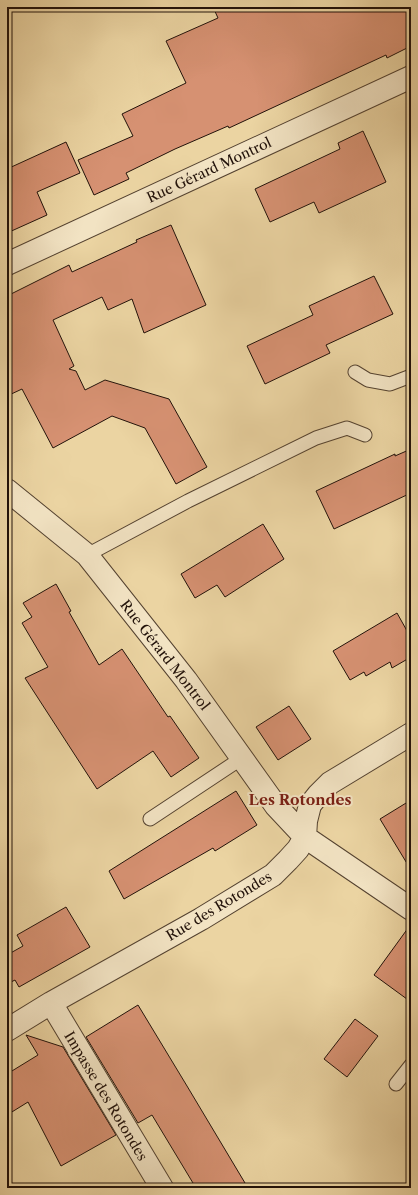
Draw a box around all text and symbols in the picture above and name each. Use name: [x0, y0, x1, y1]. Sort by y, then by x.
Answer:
street label: Rue Gérard Montrol: [144, 133, 274, 207]
street label: Rue Gérard Montrol: [116, 596, 214, 714]
district label: Les Rotondes: [249, 790, 351, 809]
street label: Rue des Rotondes: [163, 867, 275, 945]
street label: Impasse des Rotondes: [60, 1028, 152, 1164]

